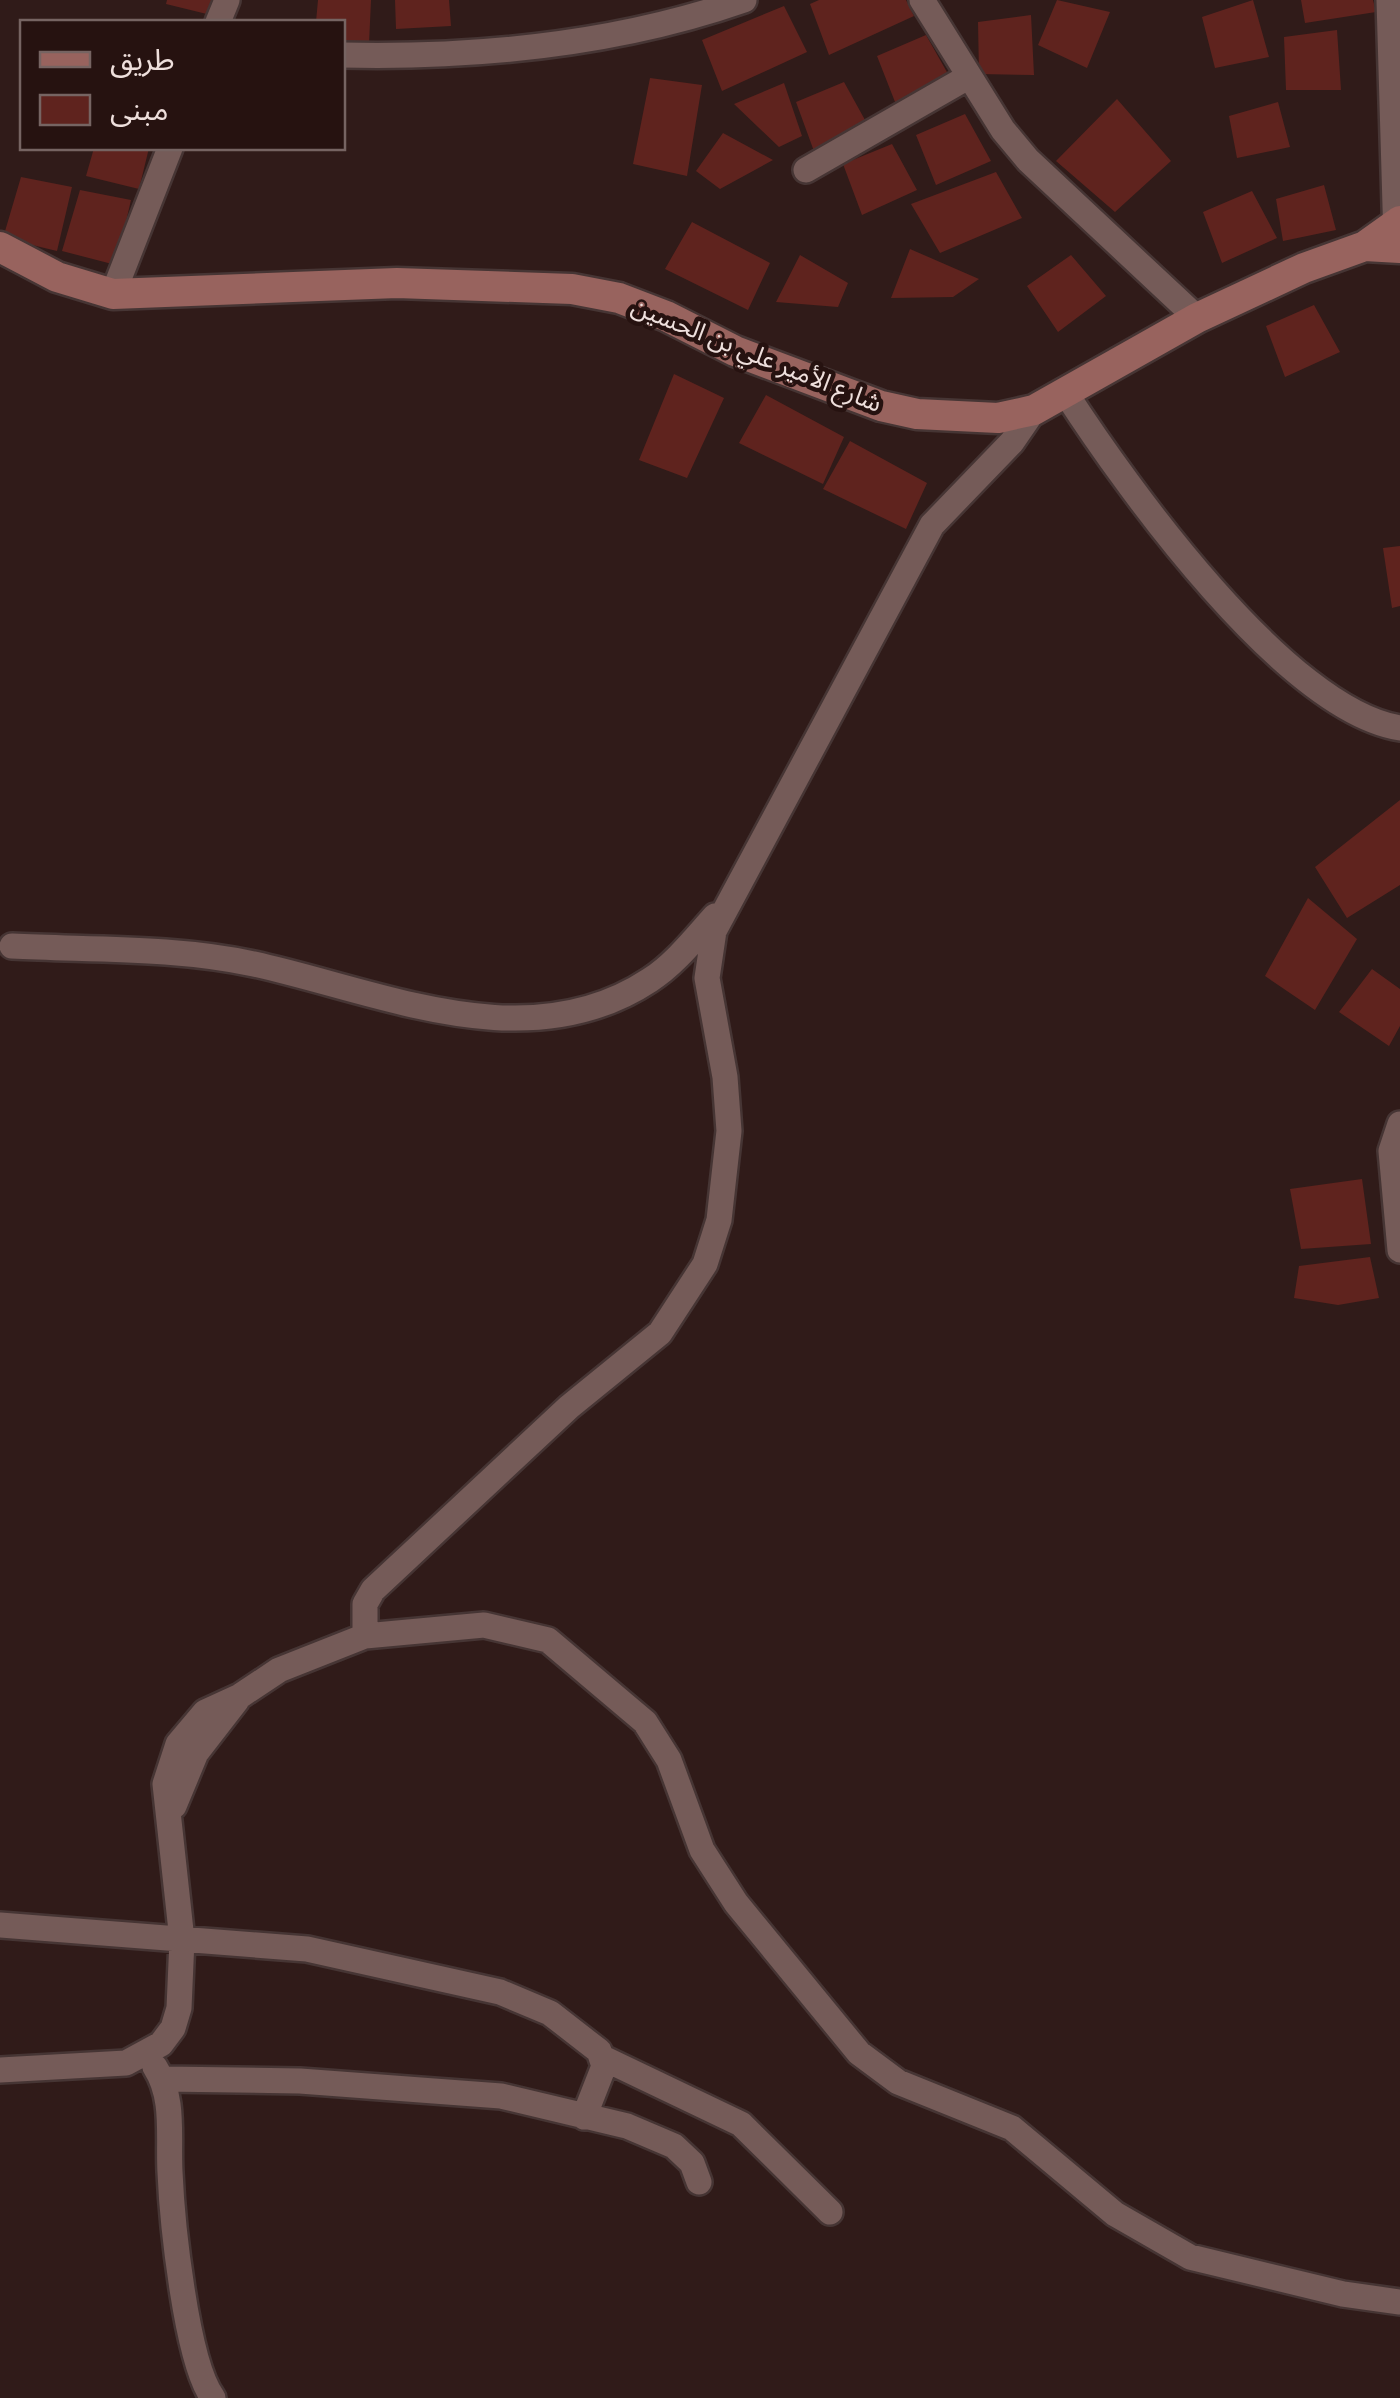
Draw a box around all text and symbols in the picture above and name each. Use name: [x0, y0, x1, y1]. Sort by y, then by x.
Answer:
legend: [20, 20, 345, 150]
text: طريق: [110, 43, 175, 78]
text: مبنى: [110, 93, 168, 127]
street label: شارع الأمير علي بن الحسين: [626, 292, 886, 422]

